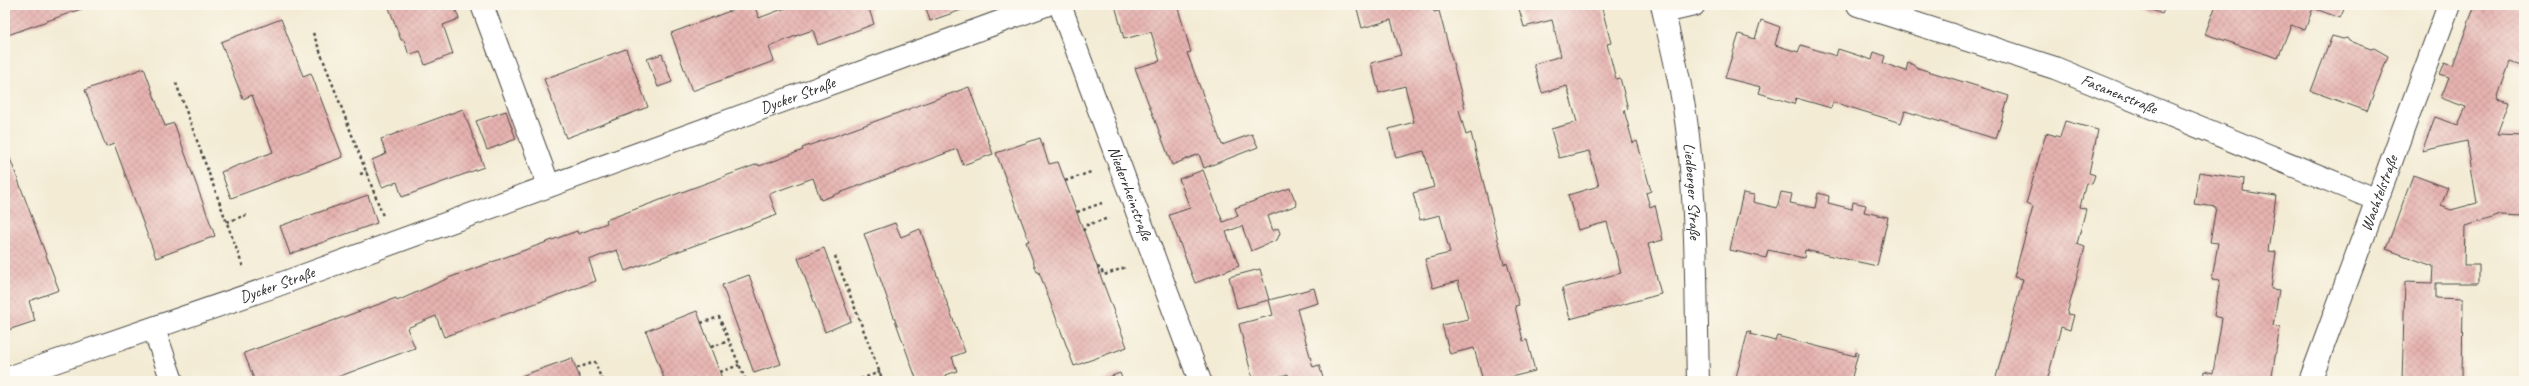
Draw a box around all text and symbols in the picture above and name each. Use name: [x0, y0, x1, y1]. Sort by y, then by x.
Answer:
street label: Fasanenstraße: [2078, 70, 2162, 119]
street label: Dycker Straße: [758, 72, 840, 118]
street label: Liedberger Straße: [1679, 142, 1705, 242]
street label: Niederrheinstraße: [1104, 144, 1157, 245]
street label: Wachtelstraße: [2356, 151, 2403, 234]
street label: Dycker Straße: [237, 262, 319, 307]

